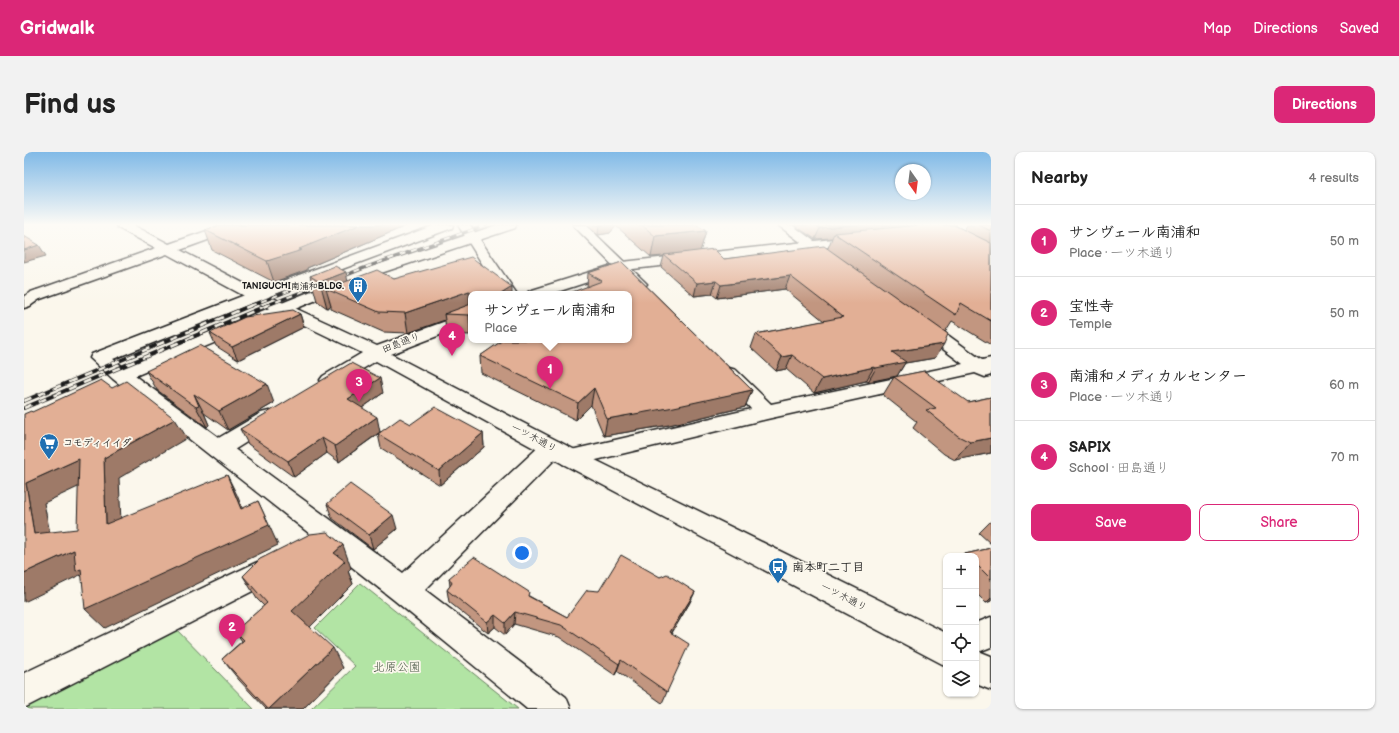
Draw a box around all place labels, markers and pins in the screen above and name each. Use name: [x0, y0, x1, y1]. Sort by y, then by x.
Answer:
building icon: TANIGUCHI南浦和BLDG.: [347, 275, 369, 303]
place label: TANIGUCHI南浦和BLDG.: [242, 281, 344, 292]
pin: 4: [439, 323, 465, 356]
pin: 1: [537, 356, 563, 389]
pin: 3: [346, 369, 372, 402]
supermarket icon: コモディイイダ: [38, 432, 60, 460]
place label: コモディイイダ: [63, 437, 131, 449]
bus stop icon: 南本町二丁目: [767, 556, 789, 584]
place label: 南本町二丁目: [792, 560, 864, 575]
pin: 2: [219, 614, 245, 647]

